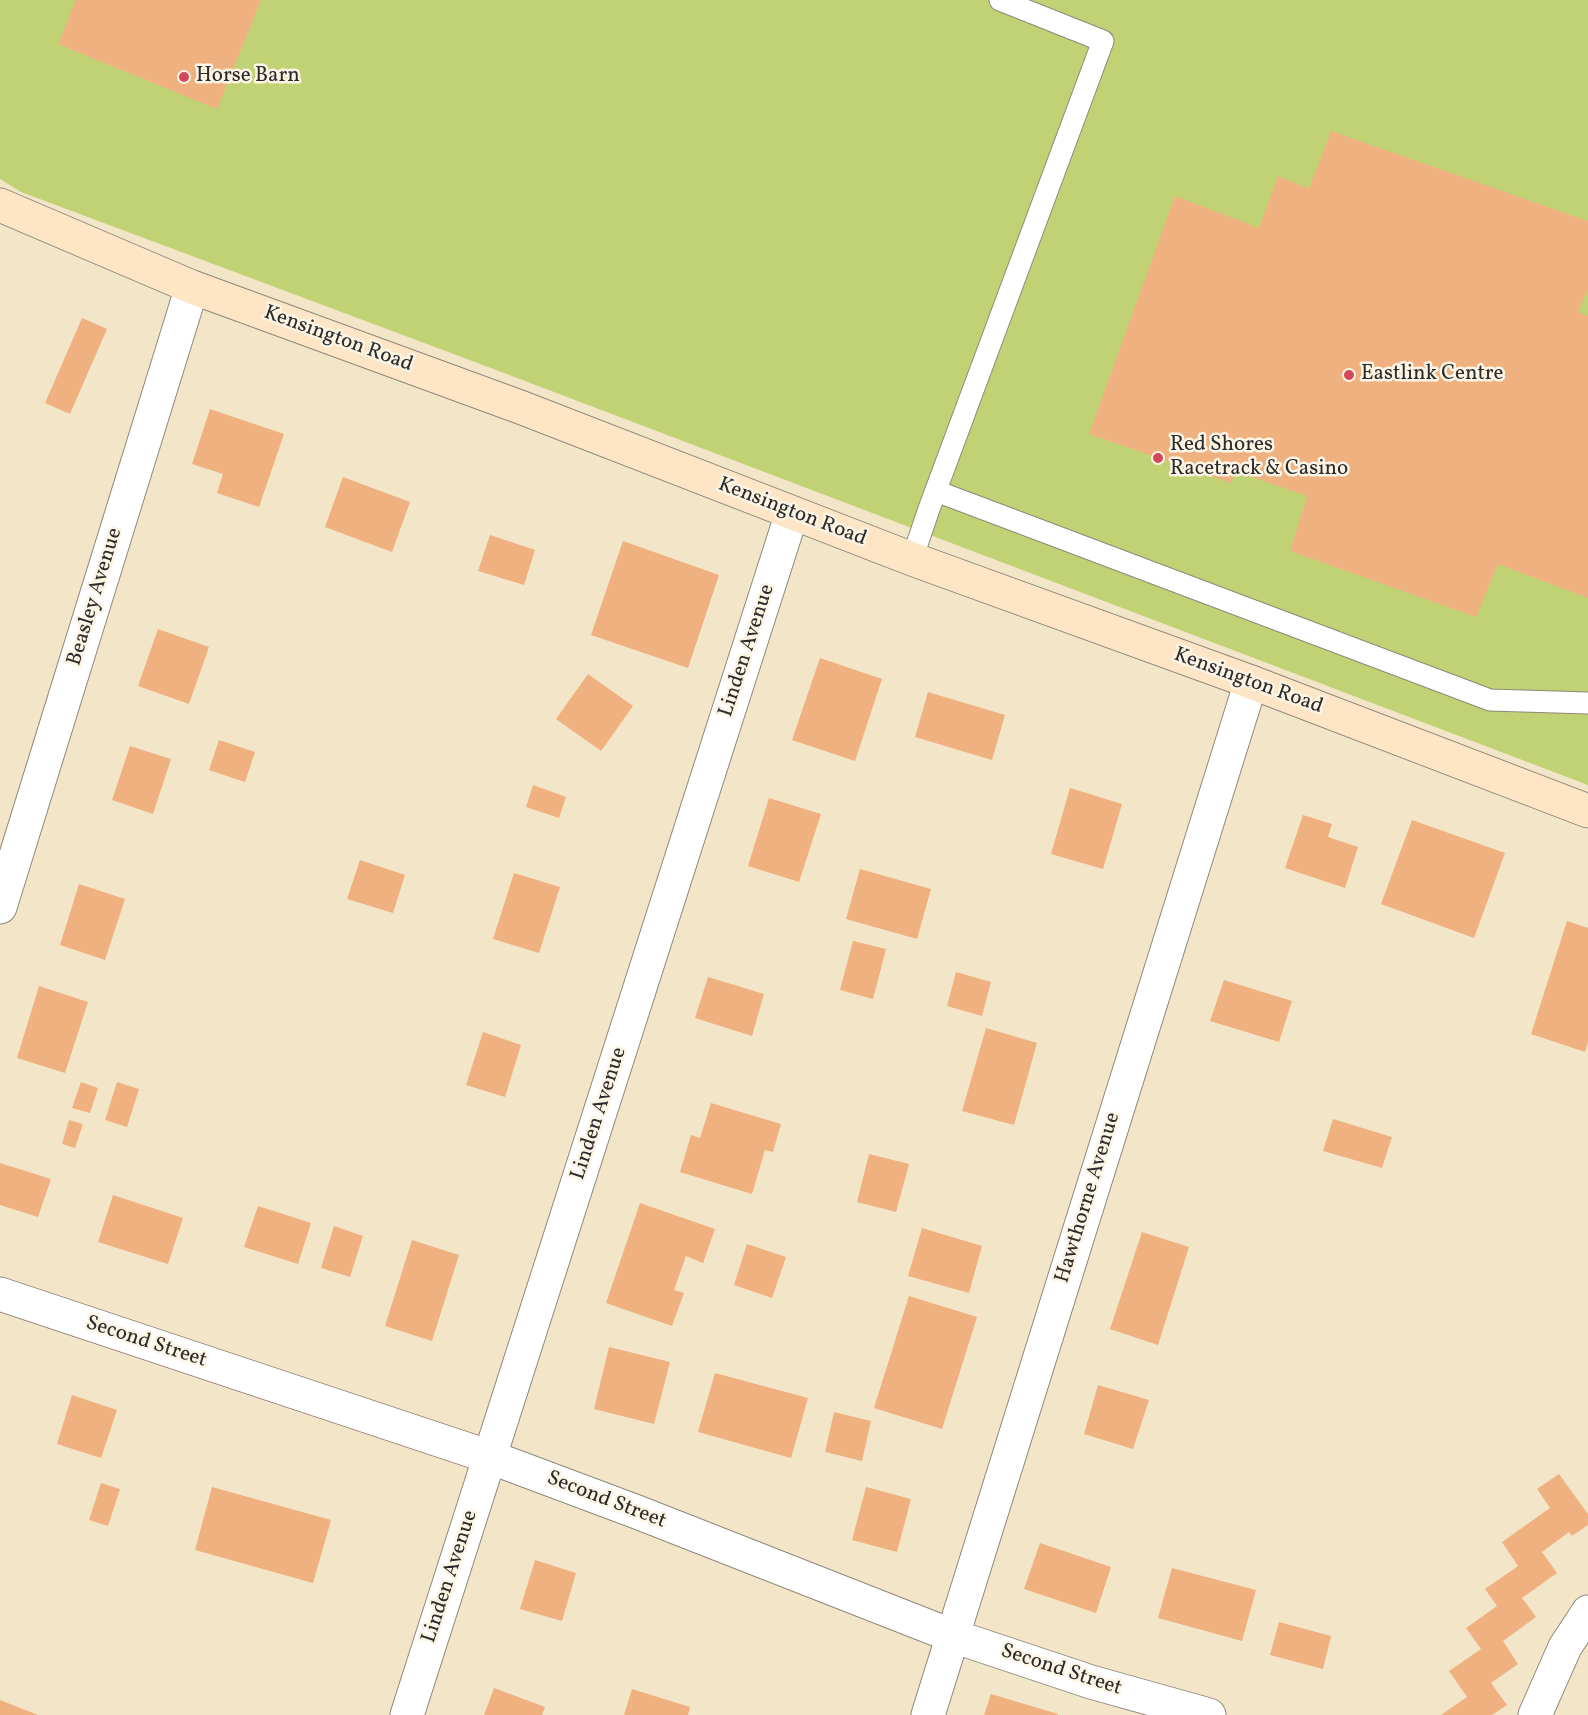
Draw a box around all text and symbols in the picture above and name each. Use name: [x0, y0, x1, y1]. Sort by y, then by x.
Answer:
place label: Horse Barn: [196, 64, 300, 90]
marker: Horse Barn: [177, 70, 191, 84]
street label: Kensington Road: [260, 301, 416, 379]
place label: Eastlink Centre: [1361, 362, 1504, 388]
marker: Eastlink Centre: [1342, 368, 1356, 382]
place label: Red Shores Racetrack & Casino: [1170, 433, 1348, 483]
marker: Red Shores Racetrack & Casino: [1151, 451, 1165, 465]
street label: Kensington Road: [714, 473, 870, 553]
street label: Beasley Avenue: [63, 525, 129, 669]
street label: Linden Avenue: [715, 582, 781, 720]
street label: Kensington Road: [1170, 643, 1326, 721]
street label: Linden Avenue: [567, 1045, 633, 1183]
street label: Hawthorne Avenue: [1051, 1110, 1127, 1286]
street label: Second Street: [82, 1312, 210, 1374]
street label: Second Street: [543, 1467, 669, 1535]
street label: Linden Avenue: [418, 1508, 484, 1646]
street label: Second Street: [997, 1640, 1125, 1702]

